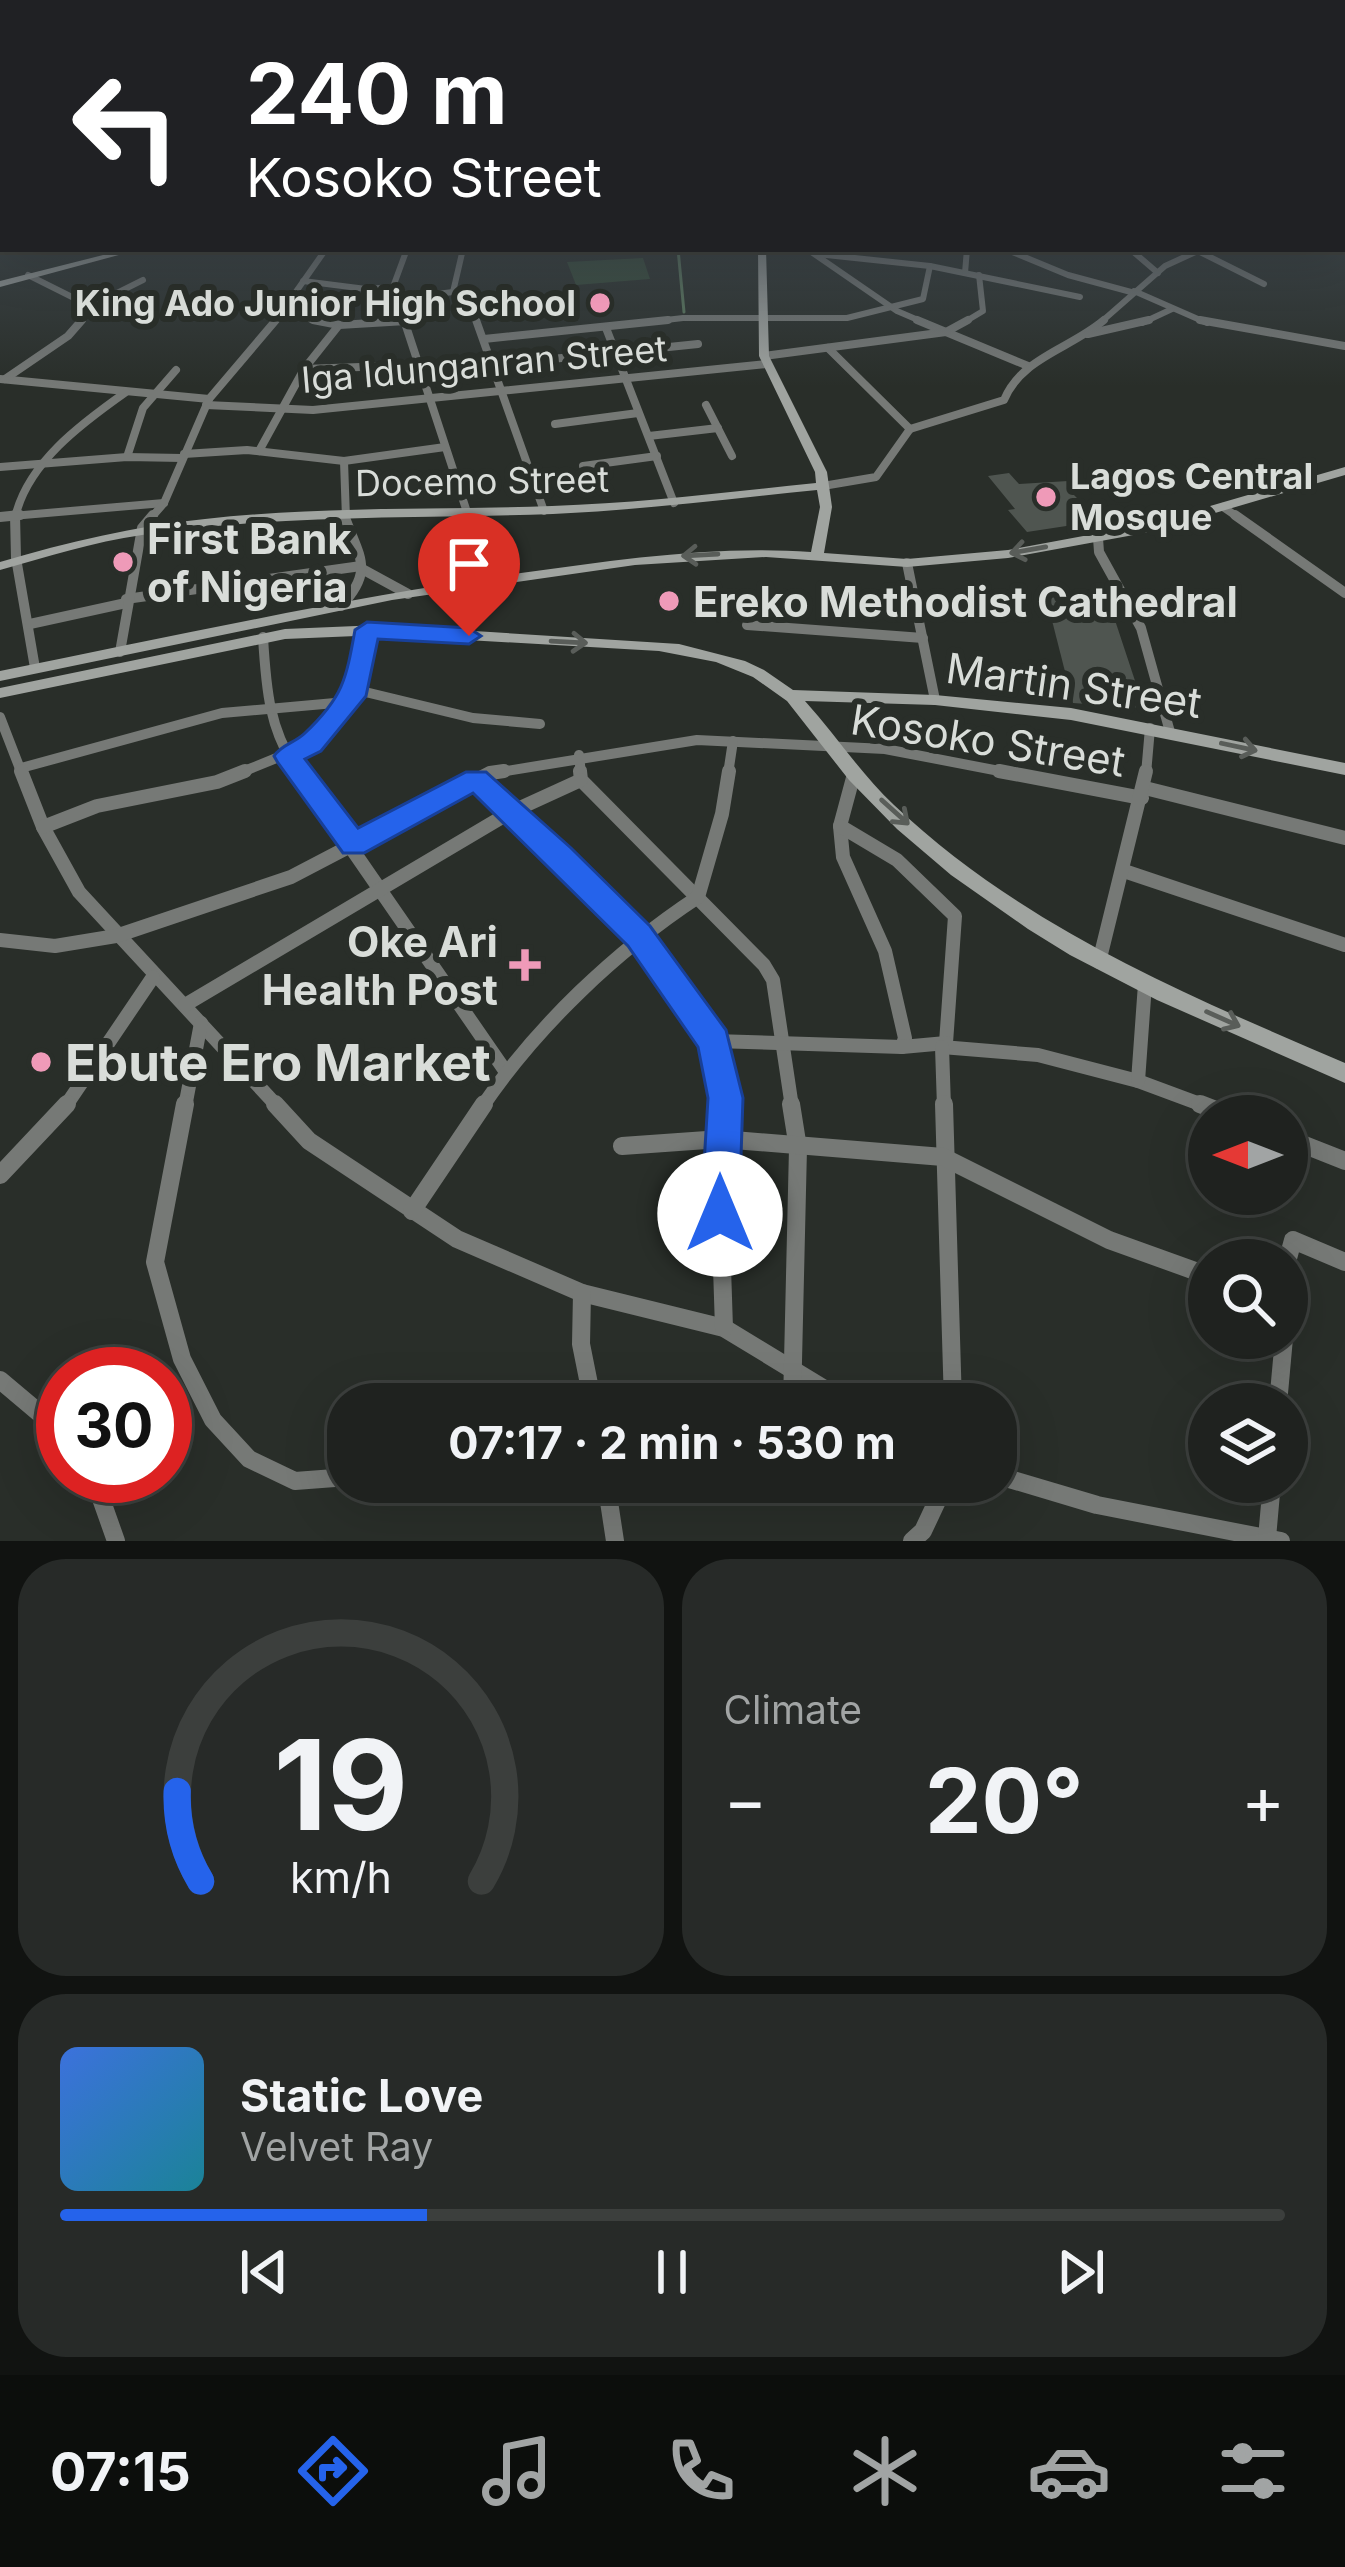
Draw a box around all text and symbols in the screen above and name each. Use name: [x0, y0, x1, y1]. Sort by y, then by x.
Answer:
text: 240 m: [246, 43, 508, 144]
icon: left: [48, 48, 204, 204]
text: Kosoko Street: [246, 145, 602, 210]
place label: King Ado Junior High School: [75, 281, 576, 325]
marker: King Ado Junior High School: [587, 290, 613, 316]
street label: Iga Idunganran Street: [299, 326, 669, 402]
place label: Lagos Central Mosque: [1070, 454, 1313, 539]
street label: Docemo Street: [355, 457, 610, 505]
marker: Lagos Central Mosque: [1033, 484, 1059, 510]
place label: First Bank of Nigeria: [147, 513, 352, 612]
pin: [418, 513, 520, 636]
icon: arrive: [436, 531, 502, 597]
one-way arrow: [1009, 540, 1048, 562]
one-way arrow: [681, 544, 720, 567]
marker: First Bank of Nigeria: [110, 549, 136, 575]
place label: Ereko Methodist Cathedral: [693, 576, 1238, 627]
marker: Ereko Methodist Cathedral: [656, 588, 682, 614]
one-way arrow: [549, 631, 588, 654]
street label: Martin Street: [943, 642, 1205, 728]
street label: Kosoko Street: [847, 693, 1129, 787]
one-way arrow: [1220, 737, 1258, 760]
one-way arrow: [880, 798, 910, 825]
place label: Oke Ari Health Post: [262, 916, 498, 1015]
marker: Oke Ari Health Post: [509, 949, 541, 981]
one-way arrow: [1204, 1010, 1240, 1032]
place label: Ebute Ero Market: [65, 1032, 491, 1093]
marker: Ebute Ero Market: [28, 1049, 54, 1075]
north arrow: [1188, 1095, 1308, 1215]
map controls: [1188, 1095, 1308, 1503]
position arrow: [657, 1151, 783, 1277]
button: search: [1188, 1239, 1308, 1359]
speed limit sign: 30: [36, 1347, 192, 1503]
button: layers: [1188, 1383, 1308, 1503]
text: 07:17 · 2 min · 530 m: [448, 1415, 896, 1470]
text: Climate: [724, 1686, 862, 1733]
text: 19: [273, 1709, 408, 1860]
text: 20°: [925, 1746, 1084, 1855]
text: −: [724, 1760, 767, 1840]
text: +: [1241, 1760, 1285, 1840]
text: km/h: [290, 1850, 392, 1902]
text: Static Love: [240, 2068, 483, 2123]
text: Velvet Ray: [240, 2123, 433, 2170]
icon: previous: [231, 2239, 297, 2305]
icon: pause: [639, 2239, 705, 2305]
icon: next: [1048, 2239, 1114, 2305]
icon: directions: [291, 2429, 375, 2513]
icon: music: [475, 2429, 559, 2513]
icon: phone: [659, 2429, 743, 2513]
icon: climate: [843, 2429, 927, 2513]
icon: car: [1027, 2429, 1111, 2513]
icon: filters: [1211, 2429, 1295, 2513]
text: 07:15: [50, 2439, 191, 2504]

